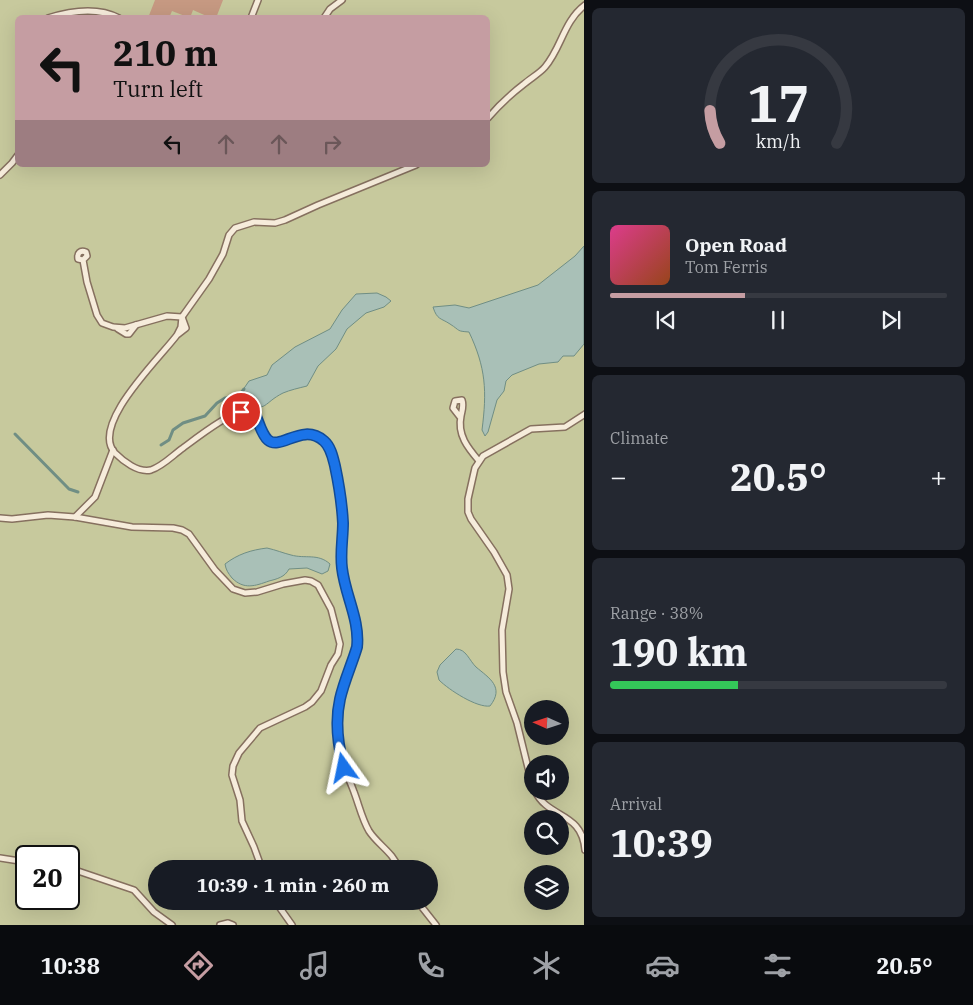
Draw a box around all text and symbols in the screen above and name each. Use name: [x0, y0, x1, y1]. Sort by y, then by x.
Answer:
text: 210 m: [113, 30, 218, 76]
icon: left: [30, 35, 95, 100]
text: 17: [747, 69, 810, 136]
text: Turn left: [113, 74, 203, 103]
icon: left: [159, 130, 187, 158]
icon: ahead: [212, 130, 240, 158]
icon: ahead: [265, 130, 293, 158]
icon: right: [318, 130, 346, 158]
text: km/h: [756, 130, 801, 153]
text: Open Road: [685, 233, 787, 257]
text: Tom Ferris: [685, 257, 768, 277]
icon: previous: [652, 306, 680, 334]
icon: pause: [764, 306, 792, 334]
icon: next: [877, 306, 905, 334]
pin: [220, 391, 262, 433]
icon: arrive: [227, 398, 255, 426]
text: Climate: [610, 428, 668, 448]
text: 20.5°: [730, 452, 827, 501]
text: −: [610, 458, 627, 495]
text: +: [930, 458, 947, 495]
text: Range · 38%: [610, 603, 703, 623]
text: 190 km: [610, 627, 748, 676]
north arrow: [524, 700, 569, 745]
map controls: [524, 700, 569, 910]
position arrow: [317, 741, 369, 793]
button: sound: [524, 755, 569, 800]
text: Arrival: [610, 794, 662, 814]
button: search: [524, 810, 569, 855]
text: 10:39: [610, 818, 713, 867]
speed limit sign: 20: [15, 845, 80, 910]
button: layers: [524, 865, 569, 910]
text: 10:39 · 1 min · 260 m: [197, 873, 389, 897]
icon: directions: [181, 948, 216, 983]
icon: music: [297, 948, 332, 983]
icon: phone: [413, 948, 448, 983]
icon: climate: [529, 948, 564, 983]
icon: car: [645, 948, 680, 983]
icon: filters: [760, 948, 795, 983]
text: 10:38: [40, 951, 100, 980]
text: 20.5°: [876, 951, 933, 980]

